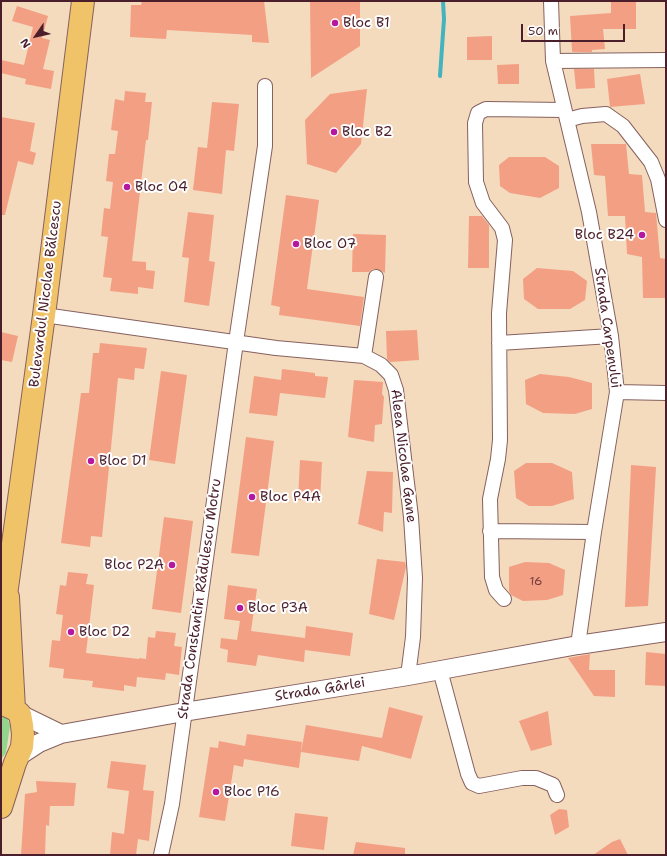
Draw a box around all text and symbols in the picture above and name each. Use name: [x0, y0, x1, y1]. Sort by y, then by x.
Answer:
place label: Bloc B1: [343, 15, 390, 31]
north arrow: [16, 16, 56, 56]
scale bar: [523, 16, 627, 42]
marker: Bloc B1: [330, 18, 340, 28]
text: 50 m: [528, 23, 558, 39]
text: N: [17, 35, 34, 51]
place label: Bloc B2: [342, 124, 392, 140]
marker: Bloc B2: [329, 127, 339, 137]
place label: Bloc O4: [135, 179, 188, 195]
marker: Bloc O4: [122, 182, 132, 192]
street label: Bulevardul Nicolae Bălcescu: [26, 200, 66, 388]
place label: Bloc B24: [575, 227, 634, 243]
marker: Bloc B24: [637, 230, 647, 240]
place label: Bloc O7: [304, 236, 356, 252]
marker: Bloc O7: [291, 239, 301, 249]
street label: Strada Carpenului: [590, 267, 624, 389]
street label: Aleea Nicolae Gane: [386, 388, 420, 524]
place label: Bloc D1: [99, 453, 147, 469]
marker: Bloc D1: [86, 456, 96, 466]
street label: Strada Constantin Rădulescu Motru: [175, 478, 225, 720]
place label: Bloc P4A: [260, 489, 321, 505]
marker: Bloc P4A: [247, 492, 257, 502]
place label: Bloc P2A: [104, 557, 164, 573]
marker: Bloc P2A: [167, 560, 177, 570]
house number: 16: [529, 575, 543, 589]
place label: Bloc P3A: [248, 600, 308, 616]
marker: Bloc P3A: [235, 603, 245, 613]
place label: Bloc D2: [79, 624, 130, 640]
marker: Bloc D2: [66, 627, 76, 637]
street label: Strada Gârlei: [274, 675, 366, 705]
place label: Bloc P16: [224, 784, 280, 800]
marker: Bloc P16: [211, 787, 221, 797]

